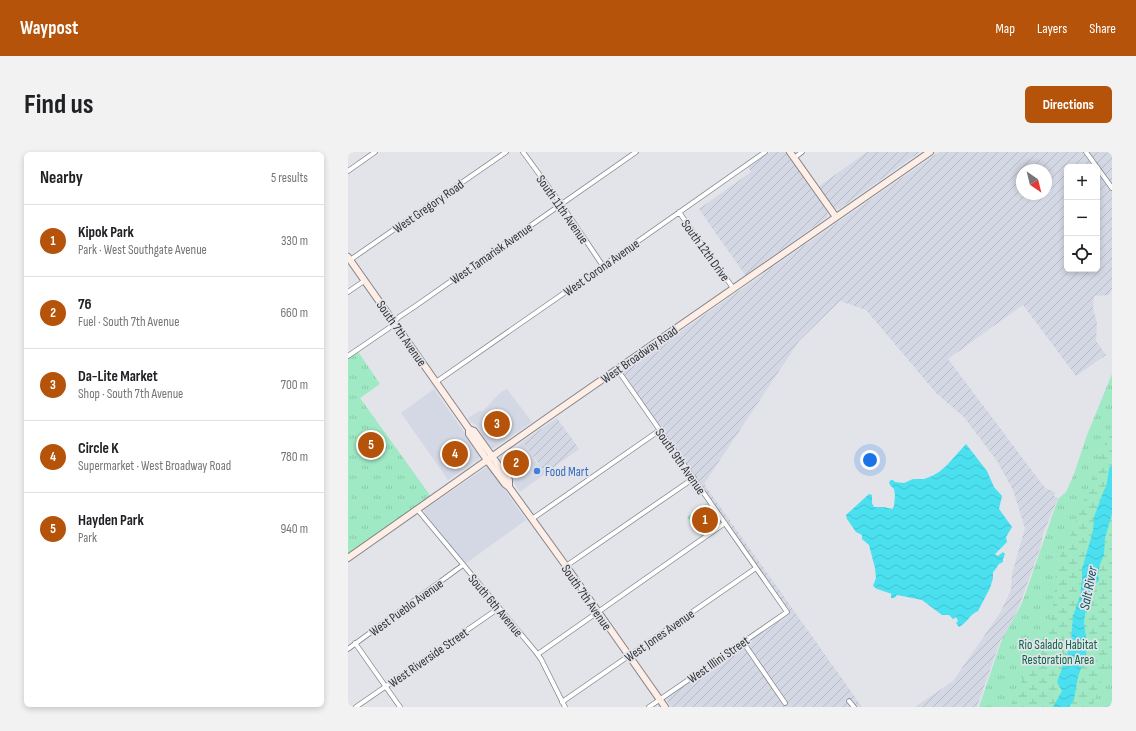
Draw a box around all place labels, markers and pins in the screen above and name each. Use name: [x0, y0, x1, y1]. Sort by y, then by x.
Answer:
pin: 3: [484, 409, 510, 439]
pin: 5: [358, 430, 384, 460]
pin: 4: [442, 439, 468, 469]
pin: 2: [503, 448, 529, 478]
place label: Food Mart: [545, 464, 589, 480]
marker: Food Mart: [532, 466, 542, 476]
pin: 1: [692, 505, 718, 535]

